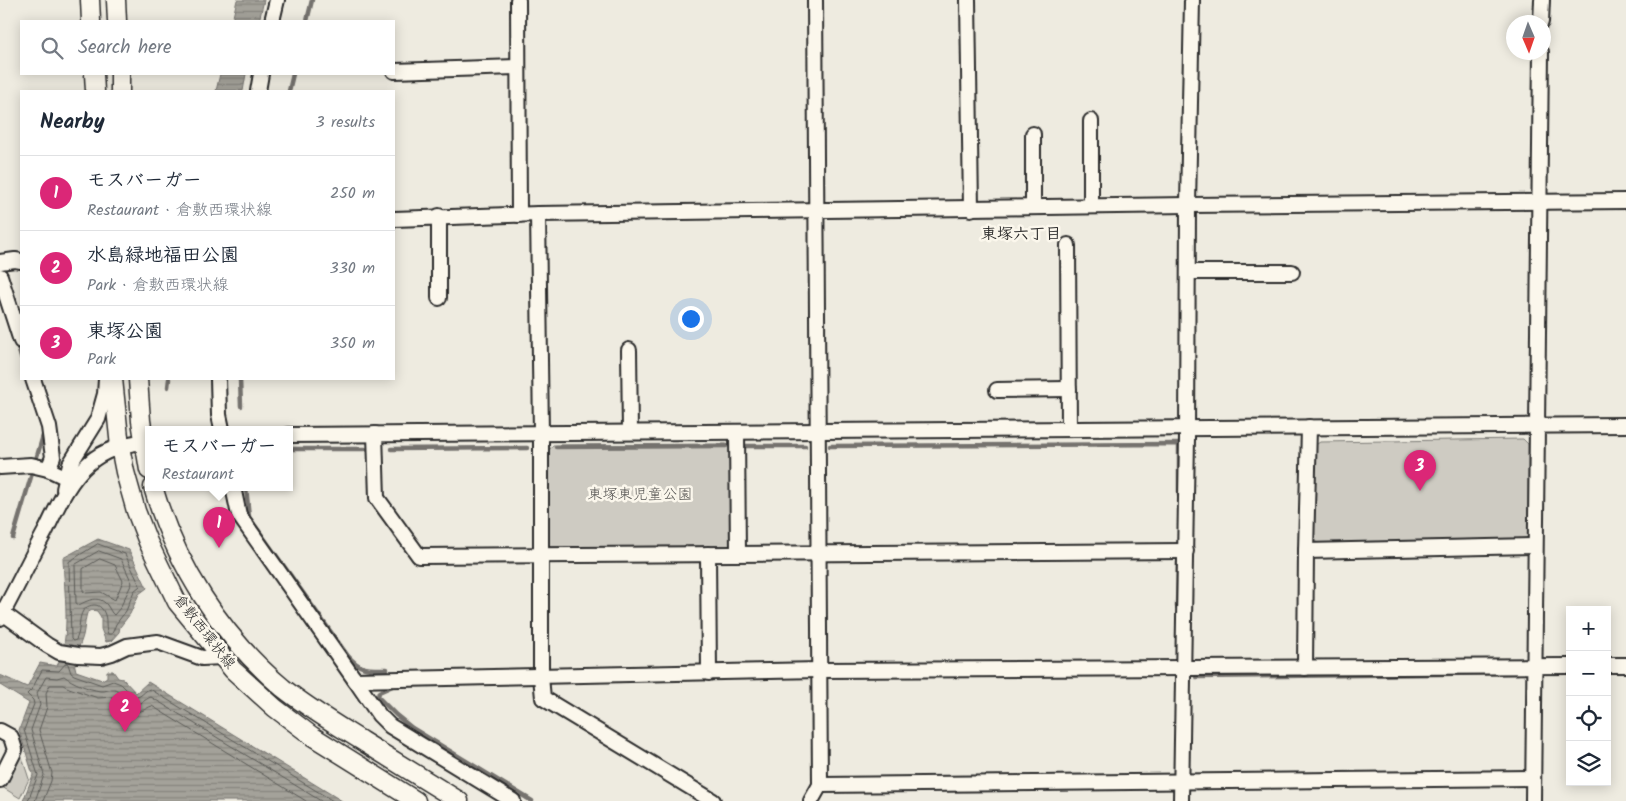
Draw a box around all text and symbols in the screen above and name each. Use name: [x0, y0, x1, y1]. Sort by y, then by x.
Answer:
north arrow: [1506, 15, 1551, 60]
search box: [20, 20, 395, 75]
text: Search here: [78, 33, 172, 63]
icon: search: [38, 34, 66, 62]
text: Nearby: [40, 106, 105, 139]
text: 3 results: [316, 110, 375, 135]
text: モスバーガー: [87, 166, 201, 196]
text: 1: [54, 181, 58, 206]
text: 250 m: [330, 181, 375, 206]
text: Restaurant · 倉敷西環状線: [87, 198, 272, 223]
district label: 東塚六丁目: [981, 222, 1061, 247]
text: 水島緑地福田公園: [87, 241, 239, 271]
text: 2: [51, 256, 61, 281]
text: 330 m: [330, 256, 375, 281]
text: Park · 倉敷西環状線: [87, 273, 229, 298]
your location: [678, 306, 704, 332]
text: 東塚公園: [87, 317, 163, 347]
text: 3: [52, 331, 60, 356]
text: 350 m: [330, 331, 375, 356]
text: Park: [87, 347, 116, 372]
popup: [145, 426, 293, 491]
text: モスバーガー: [162, 432, 276, 462]
pin: 3: [1404, 450, 1436, 491]
text: Restaurant: [162, 462, 234, 487]
park label: 東塚東児童公園: [587, 483, 693, 507]
pin: 1: [203, 507, 235, 548]
street label: 倉敷西環状線: [167, 589, 241, 675]
map controls: [1566, 606, 1611, 786]
button: +: [1566, 606, 1611, 651]
button: −: [1566, 651, 1611, 696]
pin: 2: [109, 691, 141, 732]
button: locate: [1566, 696, 1611, 741]
button: layers: [1566, 741, 1611, 786]

